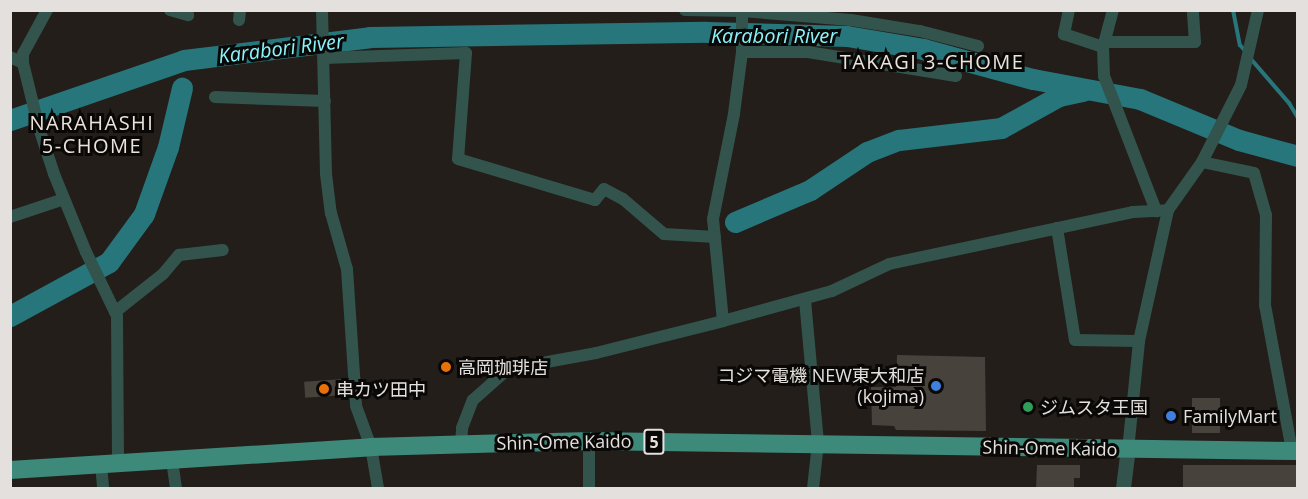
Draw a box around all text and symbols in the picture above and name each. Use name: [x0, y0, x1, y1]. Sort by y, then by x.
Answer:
water label: Karabori River: [711, 23, 837, 47]
water label: Karabori River: [217, 28, 345, 68]
district label: TAKAGI 3-CHOME: [840, 49, 1024, 73]
district label: NARAHASHI 5-CHOME: [30, 111, 154, 158]
place label: 高岡珈琲店: [458, 356, 548, 378]
marker: 高岡珈琲店: [439, 360, 453, 374]
place label: コジマ電機 NEW東大和店 (kojima): [717, 365, 924, 407]
place label: 串カツ田中: [336, 378, 426, 400]
marker: コジマ電機 NEW東大和店 (kojima): [929, 379, 943, 393]
marker: 串カツ田中: [317, 382, 331, 396]
place label: ジムスタ王国: [1040, 396, 1148, 418]
marker: ジムスタ王国: [1021, 400, 1035, 414]
place label: FamilyMart: [1183, 405, 1277, 427]
marker: FamilyMart: [1164, 409, 1178, 423]
road number: 5: [642, 429, 666, 455]
street label: Shin-Ome Kaido: [496, 430, 632, 454]
street label: Shin-Ome Kaido: [982, 436, 1118, 460]

